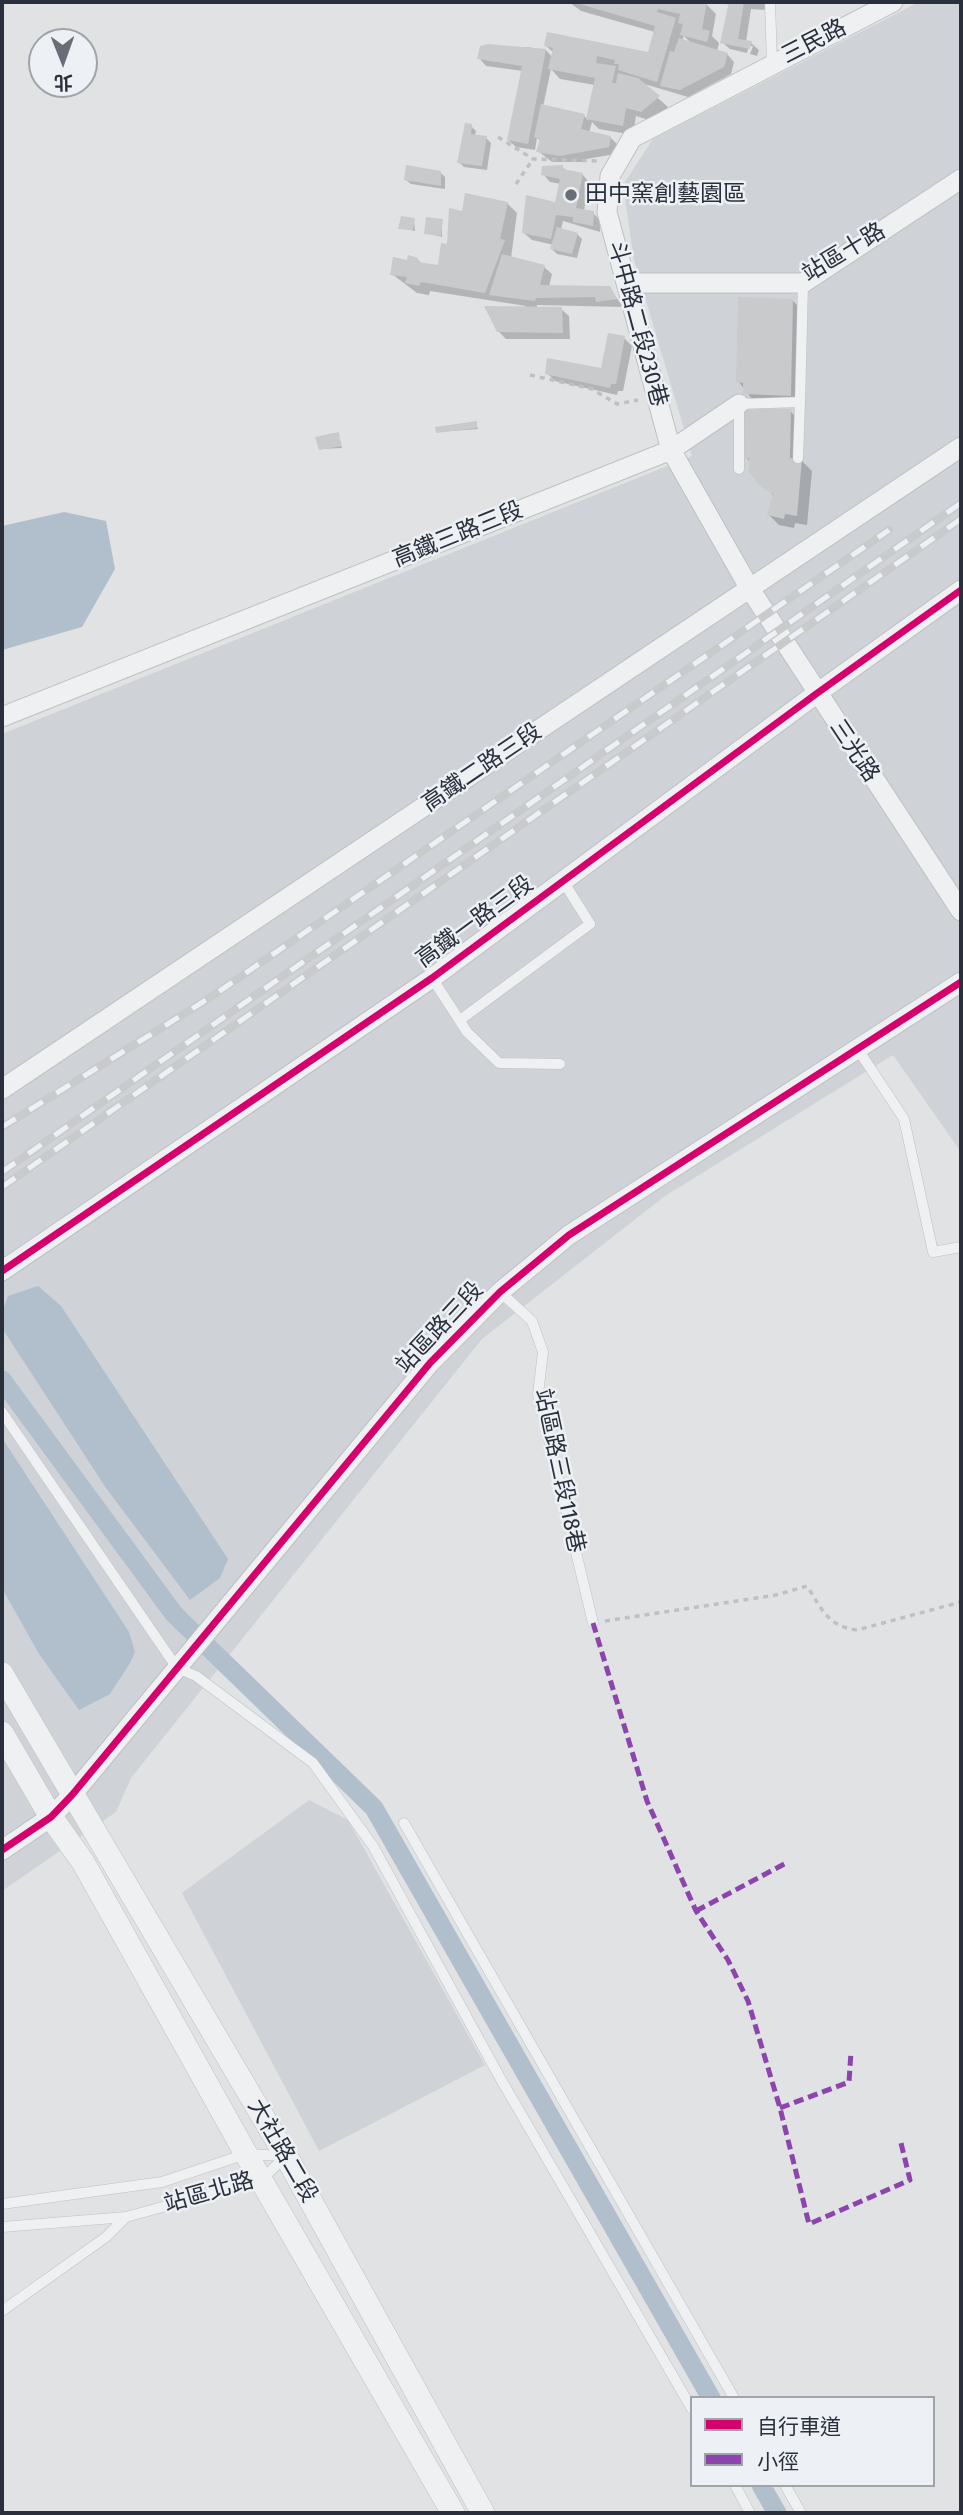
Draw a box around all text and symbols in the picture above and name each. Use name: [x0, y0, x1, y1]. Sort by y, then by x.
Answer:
street label: 三民路: [777, 14, 851, 70]
north arrow: [28, 28, 98, 98]
text: 北: [54, 71, 73, 94]
place label: 田中窯創藝園區: [585, 181, 746, 209]
marker: 田中窯創藝園區: [563, 187, 579, 203]
street label: 站區十路: [797, 217, 891, 289]
street label: 斗中路二段230巷: [602, 238, 672, 410]
street label: 高鐵三路三段: [389, 496, 527, 574]
street label: 三光路: [823, 715, 885, 787]
street label: 高鐵二路三段: [417, 718, 547, 818]
street label: 高鐵一路三段: [411, 870, 539, 974]
street label: 站區路三段: [391, 1277, 489, 1379]
street label: 站區路三段118巷: [528, 1386, 590, 1556]
street label: 大社路二段: [241, 2094, 323, 2208]
street label: 站區北路: [161, 2167, 257, 2219]
legend: [690, 2396, 935, 2487]
text: 自行車道: [757, 2414, 841, 2440]
text: 小徑: [757, 2449, 799, 2475]

